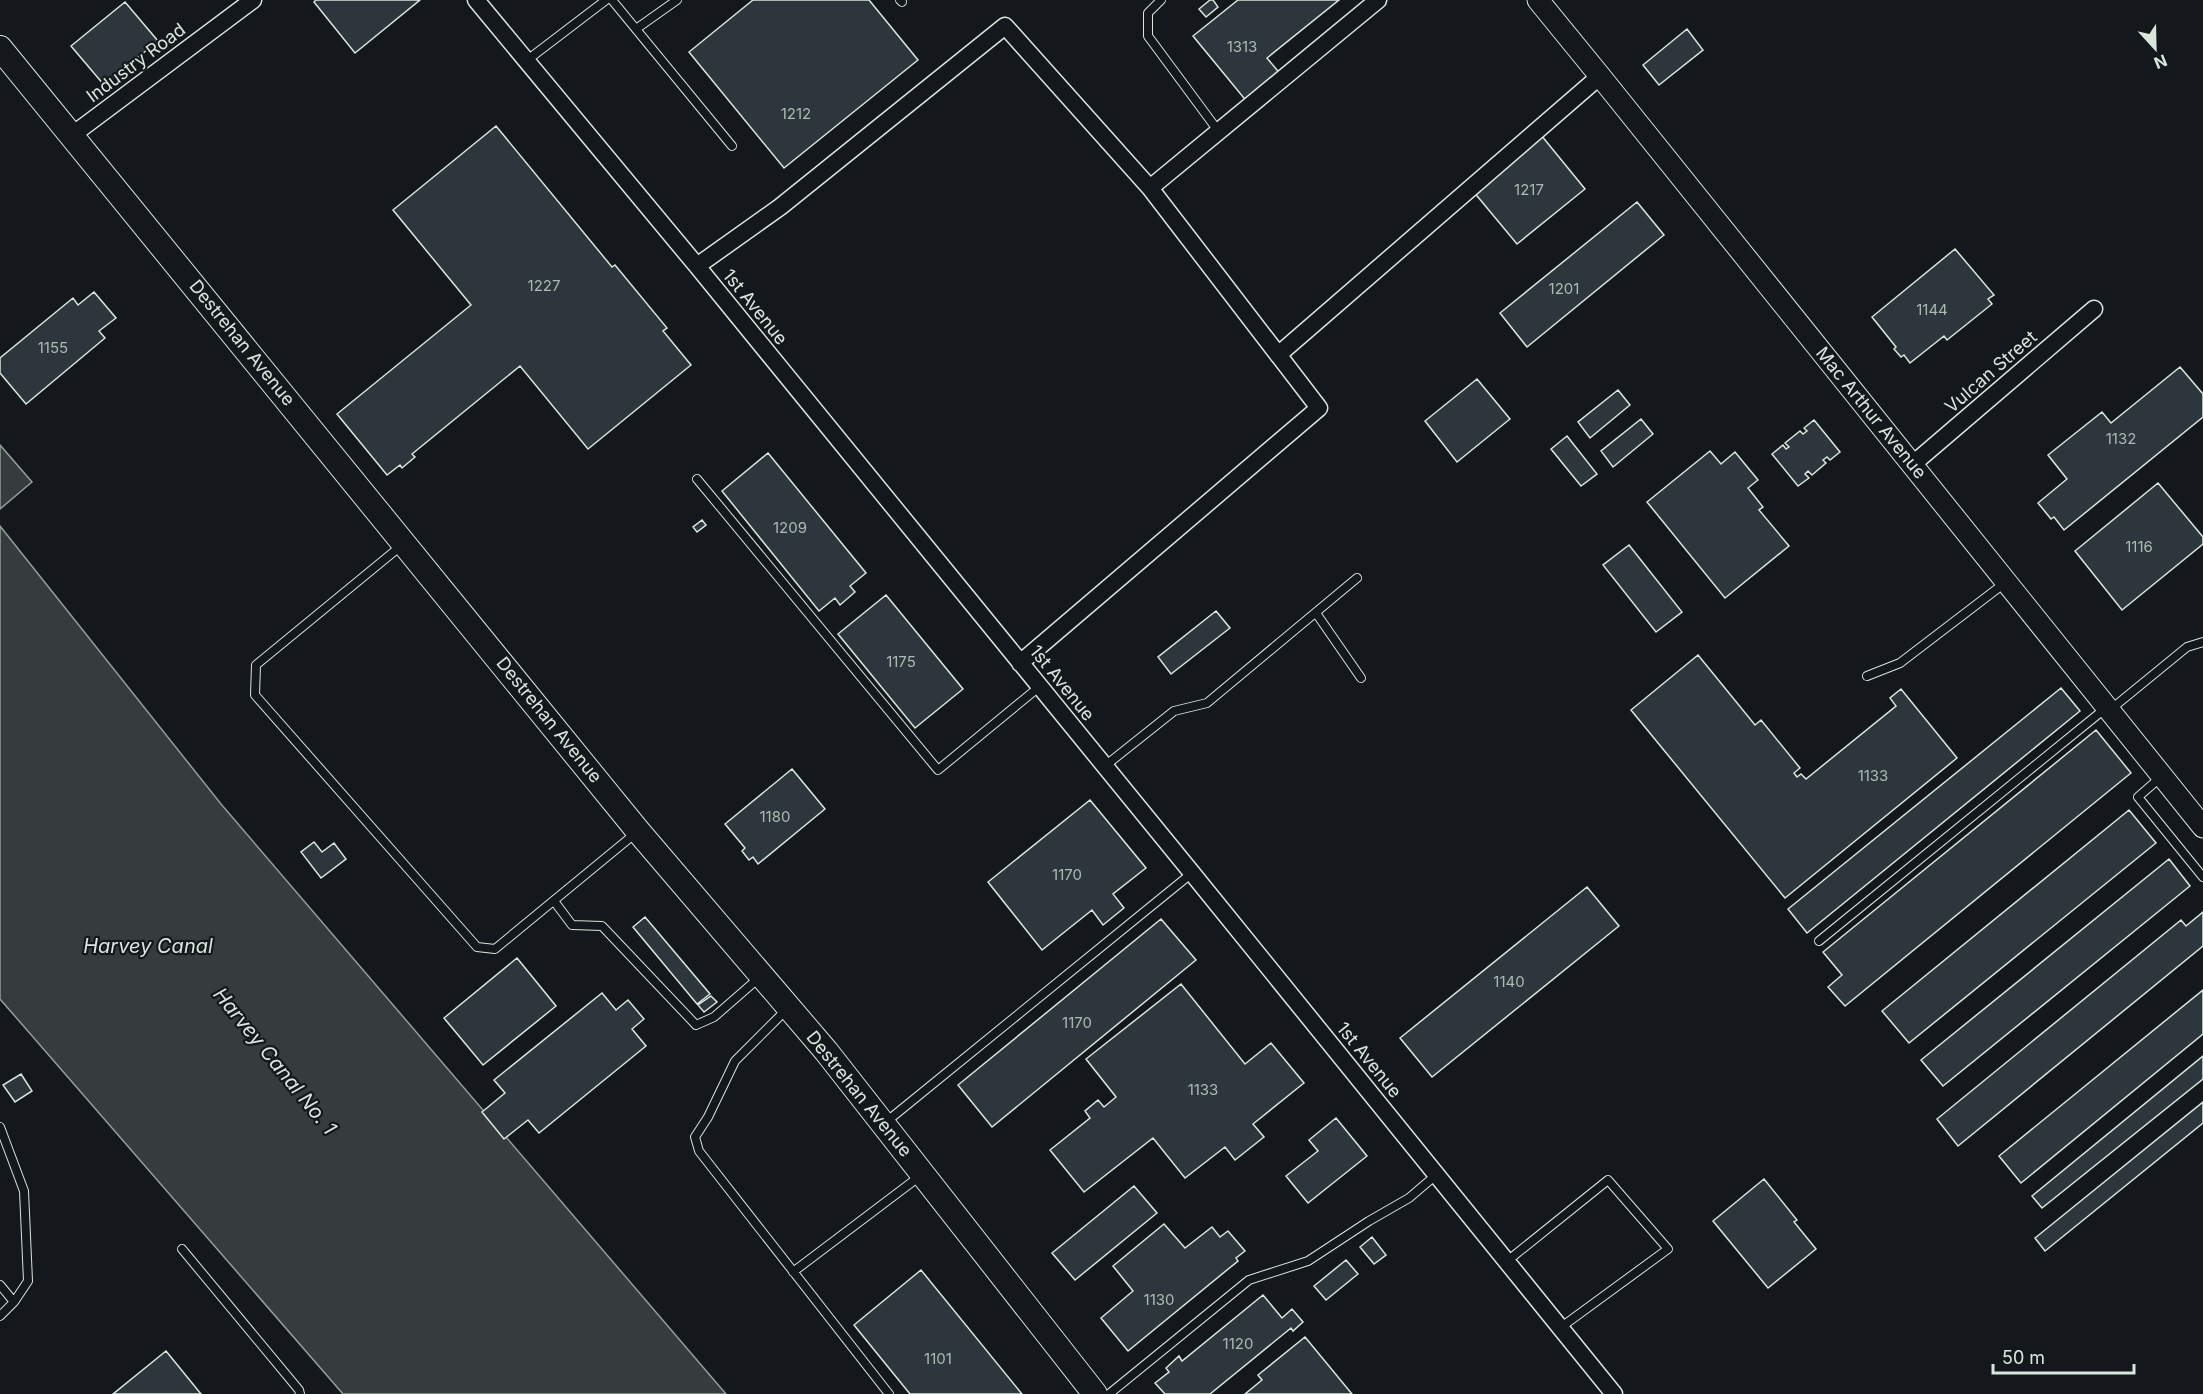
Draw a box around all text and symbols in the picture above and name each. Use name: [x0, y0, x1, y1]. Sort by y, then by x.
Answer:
north arrow: [2125, 18, 2185, 78]
street label: Industry Road: [82, 19, 189, 107]
house number: 1313: [1227, 37, 1257, 56]
text: N: [2151, 50, 2170, 73]
house number: 1212: [781, 104, 811, 123]
house number: 1217: [1514, 180, 1544, 199]
street label: 1st Avenue: [719, 265, 792, 349]
street label: Destrehan Avenue: [185, 276, 299, 410]
house number: 1227: [528, 276, 560, 295]
house number: 1201: [1549, 279, 1579, 298]
house number: 1144: [1916, 300, 1948, 319]
street label: Vulcan Street: [1941, 326, 2041, 417]
house number: 1155: [38, 338, 68, 357]
street label: Mac Arthur Avenue: [1812, 343, 1931, 483]
house number: 1132: [2106, 429, 2136, 448]
house number: 1209: [773, 518, 807, 537]
house number: 1116: [2125, 537, 2153, 556]
street label: 1st Avenue: [1026, 641, 1099, 725]
house number: 1175: [886, 652, 916, 671]
street label: Destrehan Avenue: [492, 653, 606, 787]
house number: 1133: [1858, 766, 1888, 785]
house number: 1180: [760, 807, 790, 826]
house number: 1170: [1052, 865, 1082, 884]
water label: Harvey Canal: [83, 934, 213, 958]
house number: 1140: [1493, 972, 1525, 991]
water label: Harvey Canal No. 1: [208, 983, 342, 1139]
house number: 1170: [1062, 1013, 1092, 1032]
street label: 1st Avenue: [1333, 1018, 1406, 1102]
street label: Destrehan Avenue: [802, 1027, 916, 1161]
house number: 1133: [1188, 1080, 1218, 1099]
house number: 1130: [1144, 1290, 1174, 1309]
house number: 1120: [1223, 1334, 1253, 1353]
scale bar: [1993, 1337, 2134, 1375]
text: 50 m: [2002, 1347, 2045, 1368]
house number: 1101: [924, 1349, 952, 1368]

